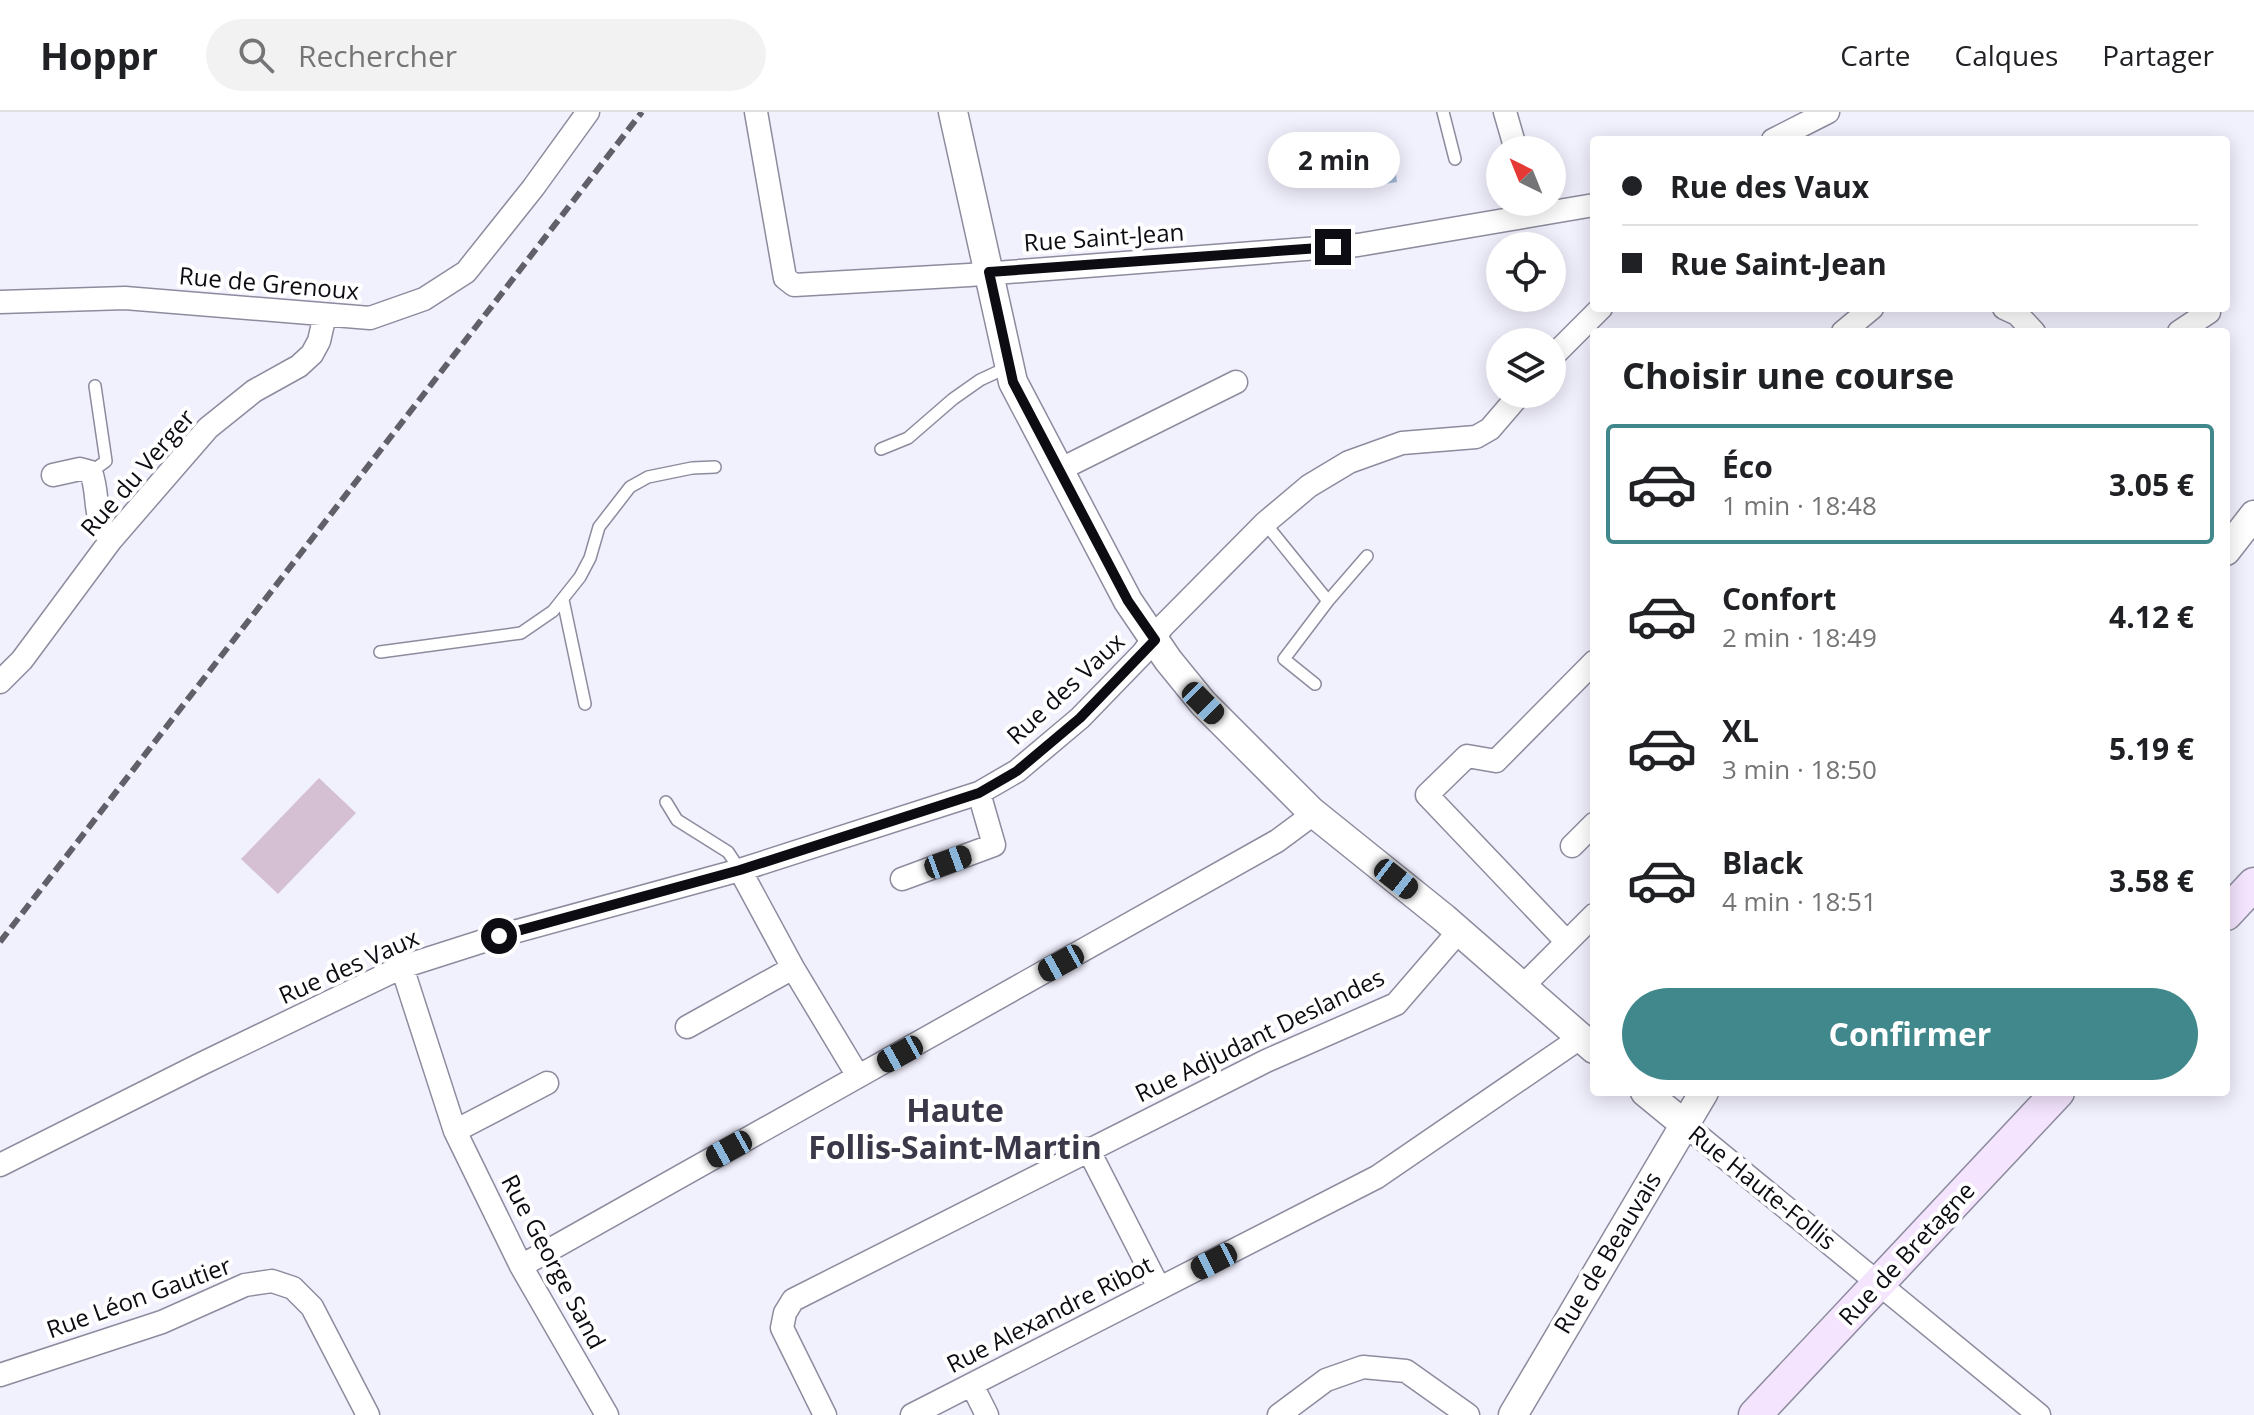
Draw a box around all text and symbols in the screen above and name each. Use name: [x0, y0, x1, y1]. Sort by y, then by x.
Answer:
search box: [206, 19, 766, 91]
text: Hoppr: [40, 29, 158, 81]
icon: search: [234, 33, 278, 77]
text: Rechercher: [298, 35, 457, 76]
text: Carte: [1840, 36, 1911, 74]
text: Calques: [1955, 36, 2058, 74]
text: Partager: [2102, 36, 2214, 74]
callout: 2 min: [1267, 131, 1399, 187]
north arrow: [1486, 136, 1566, 216]
map controls: [1486, 136, 1566, 408]
text: 2 min: [1298, 142, 1370, 178]
text: Rue des Vaux: [1670, 166, 1869, 207]
street label: Rue Saint-Jean: [1023, 214, 1185, 259]
route end: [1315, 229, 1351, 265]
button: locate: [1486, 232, 1566, 312]
text: Rue Saint-Jean: [1670, 243, 1887, 284]
street label: Rue de Grenoux: [178, 258, 361, 307]
button: layers: [1486, 328, 1566, 408]
text: Choisir une course: [1622, 351, 1954, 400]
street label: Rue du Verger: [72, 401, 202, 543]
text: Éco: [1722, 446, 1773, 487]
icon: car: [1626, 448, 1698, 520]
text: 3.05 €: [2109, 464, 2194, 505]
text: 1 min · 18:48: [1722, 487, 1877, 523]
text: Confort: [1722, 578, 1836, 619]
icon: car: [1626, 580, 1698, 652]
text: 4.12 €: [2109, 596, 2194, 637]
text: 2 min · 18:49: [1722, 619, 1877, 655]
street label: Rue des Vaux: [999, 624, 1131, 751]
car: [1178, 678, 1228, 728]
text: XL: [1722, 710, 1759, 751]
icon: car: [1626, 712, 1698, 784]
text: 5.19 €: [2109, 728, 2194, 769]
text: 3 min · 18:50: [1722, 751, 1877, 787]
text: Black: [1722, 842, 1803, 883]
car: [921, 843, 975, 881]
icon: car: [1626, 844, 1698, 916]
car: [1370, 855, 1422, 903]
text: 3.58 €: [2109, 860, 2194, 901]
text: 4 min · 18:51: [1722, 883, 1877, 919]
route start: [481, 918, 517, 954]
street label: Rue des Vaux: [273, 920, 424, 1011]
car: [1034, 941, 1088, 985]
street label: Rue Adjudant Deslandes: [1129, 960, 1389, 1109]
button: Confirmer: [1622, 988, 2198, 1080]
car: [873, 1032, 927, 1076]
district label: Haute Follis-Saint-Martin: [808, 1088, 1102, 1168]
street label: Rue Haute-Follis: [1682, 1117, 1844, 1257]
car: [702, 1127, 756, 1171]
street label: Rue de Beauvais: [1545, 1165, 1668, 1339]
street label: Rue George Sand: [494, 1168, 614, 1354]
street label: Rue de Bretagne: [1831, 1174, 1981, 1332]
car: [1187, 1239, 1241, 1283]
street label: Rue Alexandre Ribot: [941, 1247, 1158, 1380]
street label: Rue Léon Gautier: [42, 1248, 235, 1345]

